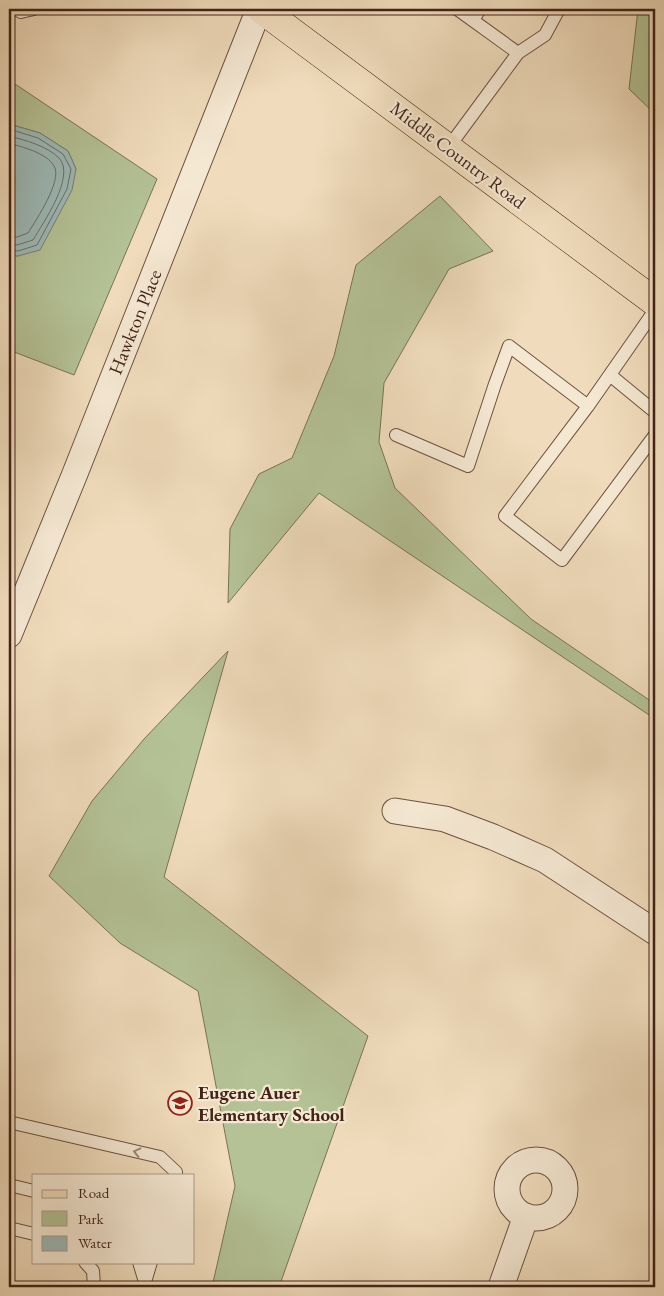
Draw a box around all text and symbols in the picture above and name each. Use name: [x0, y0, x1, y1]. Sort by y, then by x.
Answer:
street label: Middle Country Road: [385, 96, 531, 215]
street label: Hawkton Place: [103, 266, 167, 378]
place label: Eugene Auer Elementary School: [198, 1080, 345, 1127]
school or university icon: Eugene Auer Elementary School: [167, 1090, 193, 1116]
one-way arrow: [132, 1147, 141, 1158]
legend: [32, 1174, 195, 1264]
text: Road: [78, 1183, 110, 1202]
text: Park: [78, 1209, 105, 1228]
text: Water: [78, 1233, 112, 1252]

